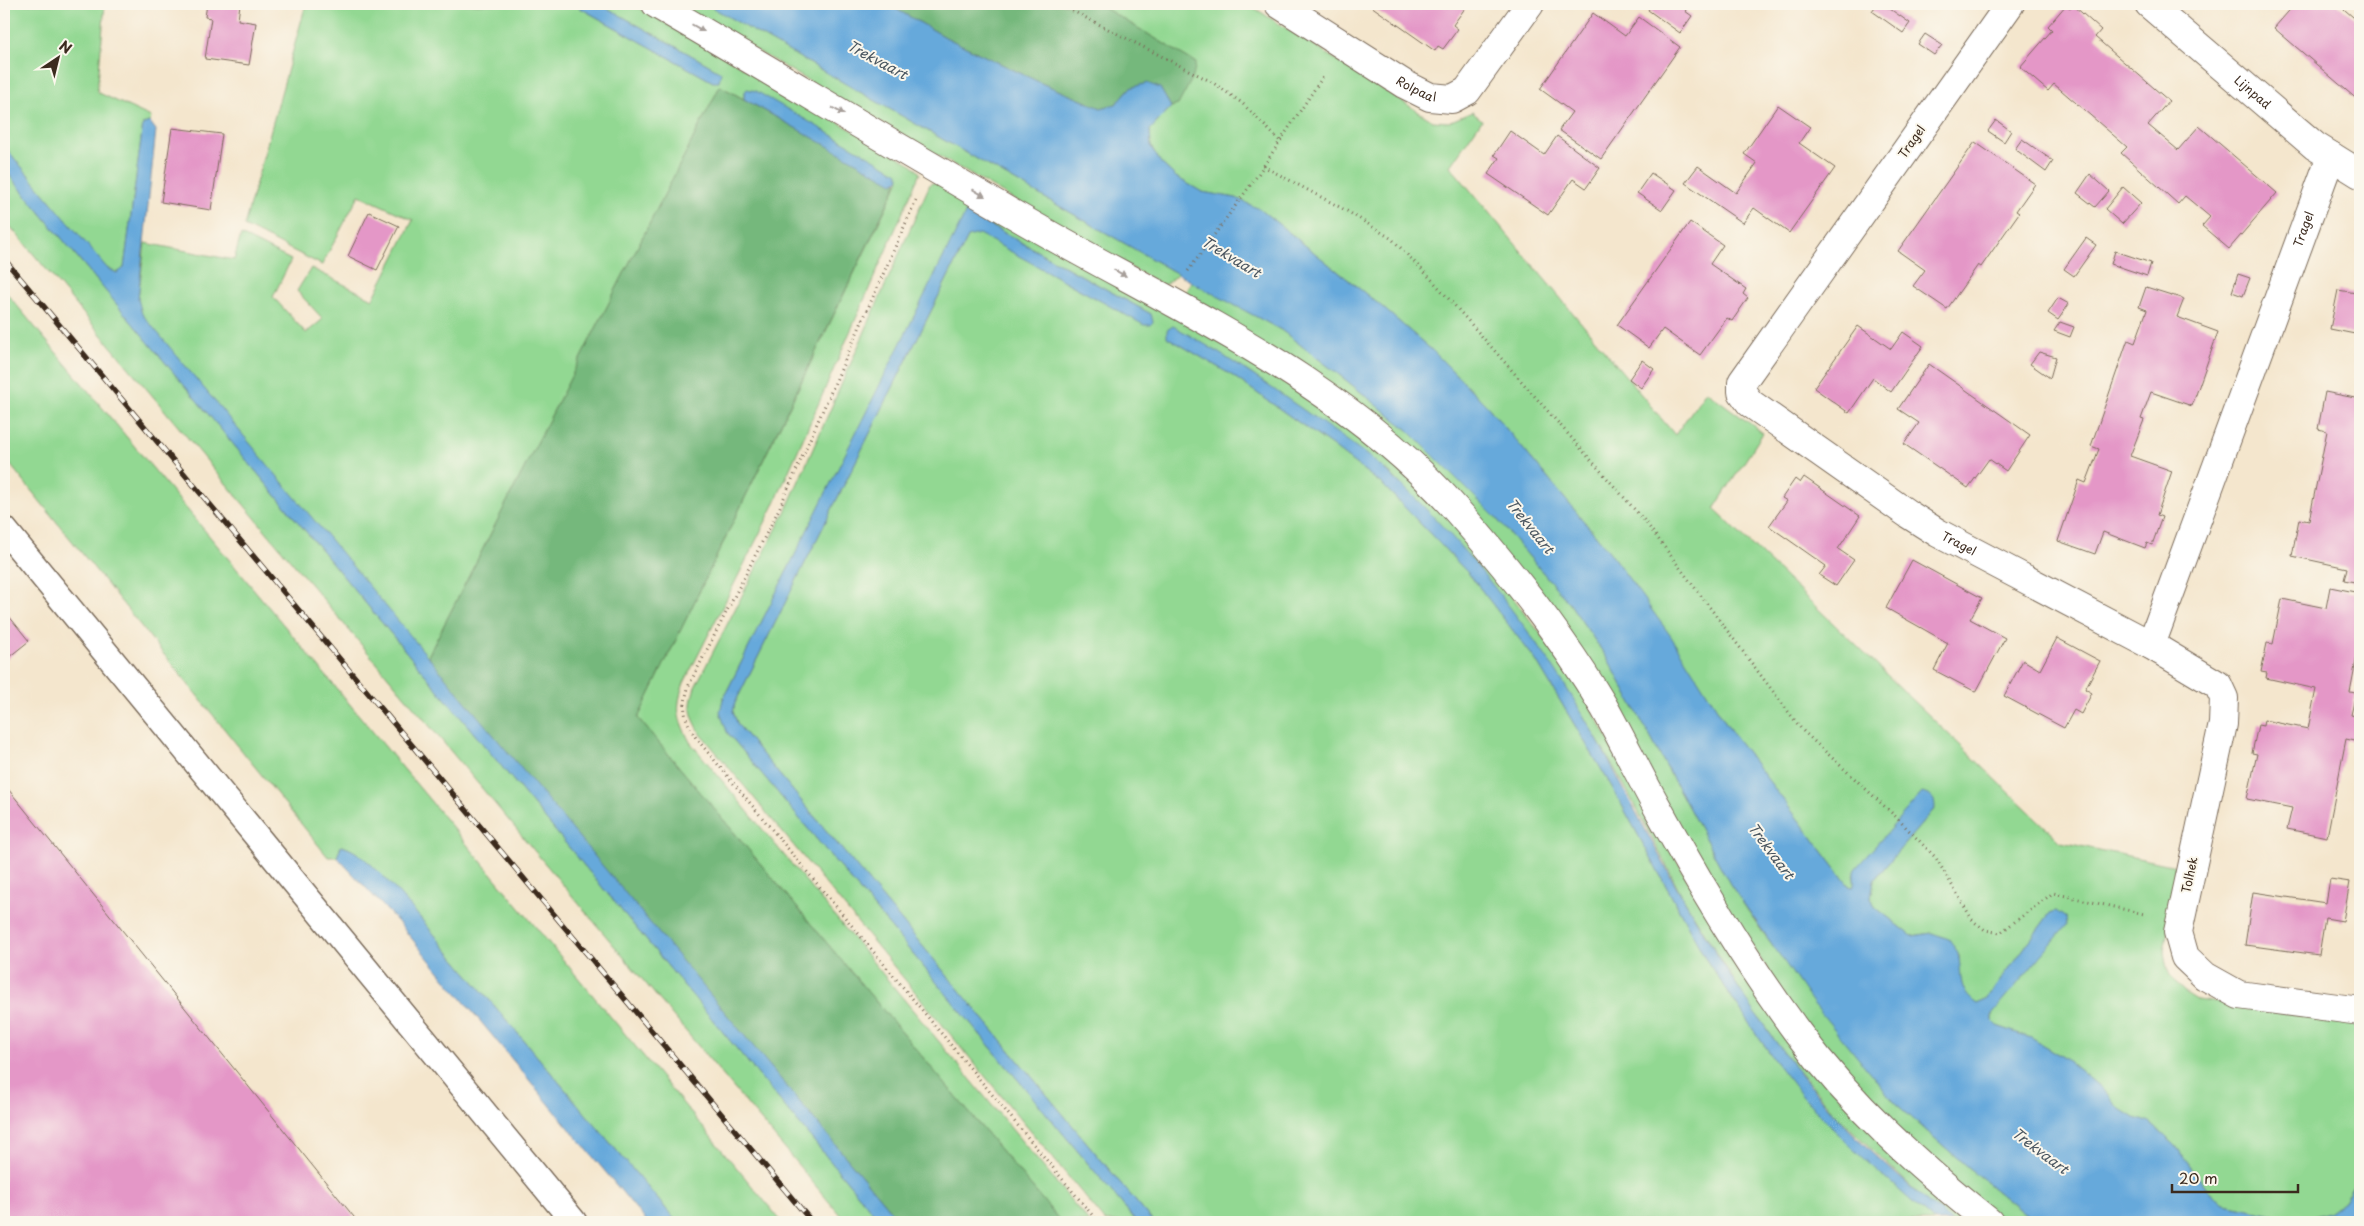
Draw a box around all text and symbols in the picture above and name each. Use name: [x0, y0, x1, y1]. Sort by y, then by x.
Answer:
one-way arrow: [692, 24, 705, 33]
north arrow: [32, 32, 82, 82]
text: N: [55, 35, 76, 59]
water label: Trekvaart: [843, 35, 913, 85]
street label: Rolpaal: [1393, 71, 1438, 106]
street label: Lijnpad: [2231, 71, 2276, 113]
one-way arrow: [832, 106, 845, 115]
street label: Tragel: [1893, 121, 1929, 162]
one-way arrow: [972, 188, 985, 197]
street label: Tragel: [2288, 209, 2318, 250]
water label: Trekvaart: [1198, 231, 1267, 284]
one-way arrow: [1113, 268, 1127, 277]
water label: Trekvaart: [1502, 494, 1561, 560]
street label: Tragel: [1939, 526, 1980, 560]
water label: Trekvaart: [1743, 818, 1801, 885]
street label: Tolhek: [2176, 855, 2202, 895]
water label: Trekvaart: [2008, 1122, 2075, 1180]
scale bar: [2172, 1161, 2298, 1193]
text: 20 m: [2179, 1166, 2218, 1189]

